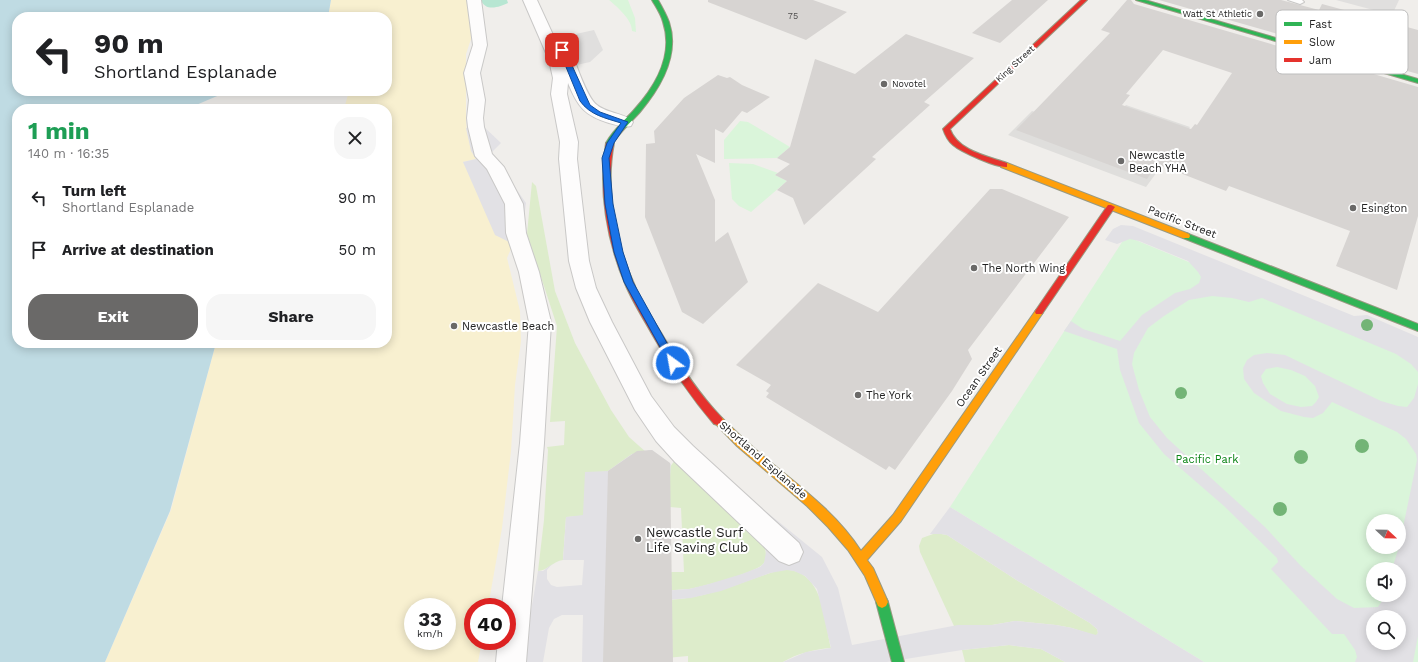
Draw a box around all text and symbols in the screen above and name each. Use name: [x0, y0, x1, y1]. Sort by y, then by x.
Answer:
place label: Watt St Athletic: [1183, 9, 1252, 19]
marker: Watt St Athletic: [1255, 9, 1265, 19]
legend: [1276, 10, 1408, 74]
house number: 75: [788, 11, 798, 21]
text: Fast: [1309, 18, 1332, 31]
text: 90 m: [94, 27, 164, 60]
icon: left: [28, 28, 80, 80]
pin: [545, 33, 579, 67]
text: Slow: [1309, 36, 1335, 49]
icon: arrive: [551, 39, 573, 61]
street label: King Street: [994, 44, 1036, 84]
text: Jam: [1309, 54, 1332, 67]
text: Shortland Esplanade: [94, 61, 277, 82]
marker: Novotel: [879, 79, 889, 89]
place label: Novotel: [892, 79, 926, 89]
text: 1 min: [28, 117, 90, 145]
button: close: [334, 117, 376, 159]
text: 140 m · 16:35: [28, 146, 109, 161]
place label: Newcastle Beach YHA: [1129, 149, 1186, 175]
marker: Newcastle Beach YHA: [1116, 156, 1126, 166]
text: Turn left: [62, 182, 126, 200]
icon: left: [28, 187, 50, 209]
text: 90 m: [338, 189, 376, 207]
text: Shortland Esplanade: [62, 200, 194, 215]
place label: Esington: [1361, 202, 1407, 215]
street label: Pacific Street: [1146, 203, 1218, 241]
marker: Esington: [1348, 203, 1358, 213]
icon: arrive: [28, 239, 50, 261]
text: Arrive at destination: [62, 241, 214, 259]
text: 50 m: [339, 241, 376, 259]
place label: The North Wing: [982, 262, 1065, 275]
marker: The North Wing: [969, 263, 979, 273]
button: Exit: [28, 294, 198, 340]
button: Share: [206, 294, 376, 340]
place label: Newcastle Beach: [462, 320, 554, 333]
marker: Newcastle Beach: [449, 321, 459, 331]
position arrow: [652, 342, 694, 384]
street label: Ocean Street: [953, 344, 1005, 410]
place label: The York: [866, 389, 912, 402]
marker: The York: [853, 390, 863, 400]
street label: Shortland Esplanade: [717, 418, 809, 502]
park label: Pacific Park: [1176, 453, 1238, 466]
north arrow: [1366, 514, 1406, 554]
map controls: [1366, 514, 1406, 650]
place label: Newcastle Surf Life Saving Club: [646, 525, 748, 555]
marker: Newcastle Surf Life Saving Club: [633, 534, 643, 544]
button: sound: [1366, 562, 1406, 602]
speed limit sign: 40: [464, 598, 516, 650]
text: 33: [418, 607, 442, 631]
button: search: [1366, 610, 1406, 650]
text: km/h: [417, 628, 443, 639]

